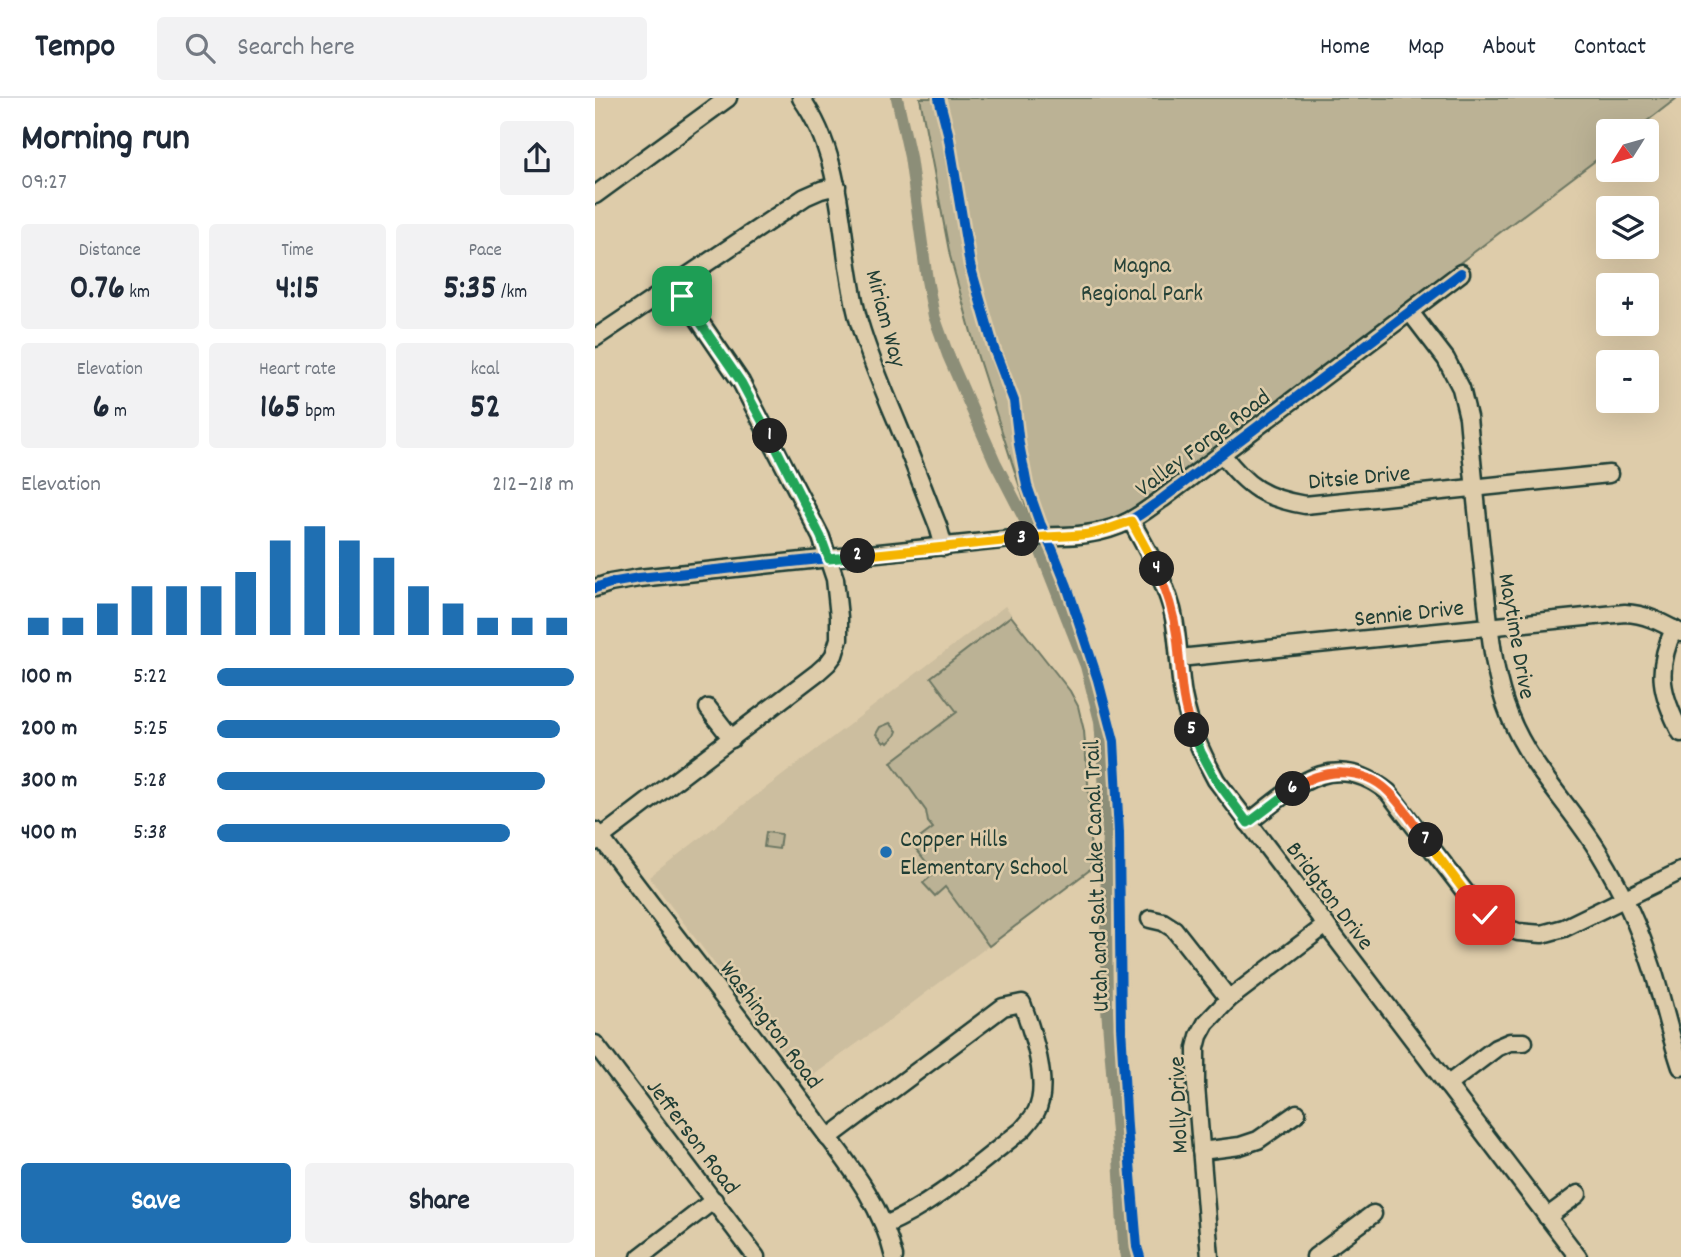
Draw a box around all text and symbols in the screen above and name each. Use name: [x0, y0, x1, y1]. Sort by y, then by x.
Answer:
search box: [157, 17, 647, 80]
text: Tempo: [35, 25, 115, 72]
icon: search: [181, 29, 219, 67]
text: Search here: [237, 30, 355, 67]
text: Home: [1320, 31, 1370, 65]
text: Map: [1408, 31, 1444, 65]
text: About: [1482, 31, 1536, 65]
text: Contact: [1574, 31, 1646, 65]
text: Morning run: [21, 113, 190, 168]
north arrow: [1596, 119, 1659, 182]
map controls: [1596, 119, 1659, 413]
button: share: [500, 121, 574, 195]
text: 09:27: [21, 167, 67, 200]
button: layers: [1596, 196, 1659, 259]
text: Distance: [79, 238, 141, 265]
text: Time: [281, 238, 314, 265]
text: Pace: [468, 238, 502, 265]
park label: Magna Regional Park: [1081, 250, 1203, 312]
text: 0.76: [70, 265, 125, 315]
text: 4:15: [275, 265, 320, 315]
text: 5:35: [443, 265, 497, 315]
pin: [652, 266, 712, 326]
street label: Miriam Way: [855, 266, 914, 373]
button: +: [1596, 273, 1659, 336]
icon: arrive: [663, 277, 701, 315]
text: km: [125, 280, 150, 307]
text: /km: [497, 280, 527, 307]
button: −: [1596, 350, 1659, 413]
text: Elevation: [77, 357, 143, 384]
text: Heart rate: [259, 357, 336, 384]
text: kcal: [471, 357, 500, 384]
street label: Valley Forge Road: [1129, 382, 1279, 507]
text: 6: [93, 384, 110, 434]
text: 165: [260, 384, 301, 434]
text: 52: [469, 384, 501, 434]
text: m: [110, 399, 127, 426]
text: bpm: [301, 399, 335, 426]
pin: 1: [753, 418, 787, 454]
text: 1: [767, 422, 772, 449]
street label: Ditsie Drive: [1307, 458, 1412, 500]
text: Elevation: [21, 469, 101, 502]
text: 212–218 m: [492, 469, 574, 502]
pin: 3: [1005, 522, 1039, 556]
text: 3: [1017, 525, 1026, 552]
pin: 2: [841, 538, 875, 574]
text: 2: [853, 542, 862, 569]
pin: 4: [1139, 552, 1175, 587]
text: 4: [1153, 555, 1160, 582]
street label: Maytime Drive: [1487, 571, 1543, 702]
street label: Sennie Drive: [1353, 592, 1466, 638]
text: 100 m: [21, 661, 72, 694]
text: 5:22: [133, 661, 168, 694]
pin: 5: [1175, 712, 1209, 748]
text: 200 m: [21, 713, 77, 746]
text: 5:25: [133, 713, 168, 746]
text: 5: [1187, 716, 1196, 743]
street label: Utah and Salt Lake Canal Trail: [1076, 739, 1120, 1013]
text: 300 m: [21, 765, 77, 798]
text: 5:28: [133, 765, 167, 798]
pin: 6: [1275, 772, 1311, 806]
text: 6: [1288, 775, 1297, 802]
text: 400 m: [21, 817, 77, 850]
text: 5:38: [133, 817, 167, 850]
pin: 7: [1409, 822, 1443, 858]
place label: Copper Hills Elementary School: [900, 824, 1068, 886]
text: 7: [1422, 826, 1429, 853]
street label: Bridgton Drive: [1276, 835, 1381, 958]
marker: Copper Hills Elementary School: [878, 844, 894, 860]
pin: [1455, 885, 1515, 945]
icon: check: [1466, 896, 1504, 934]
street label: Washington Road: [710, 954, 829, 1097]
street label: Molly Drive: [1161, 1056, 1199, 1154]
street label: Jefferson Road: [637, 1073, 746, 1203]
button: Save: [21, 1163, 291, 1243]
button: Share: [305, 1163, 574, 1243]

